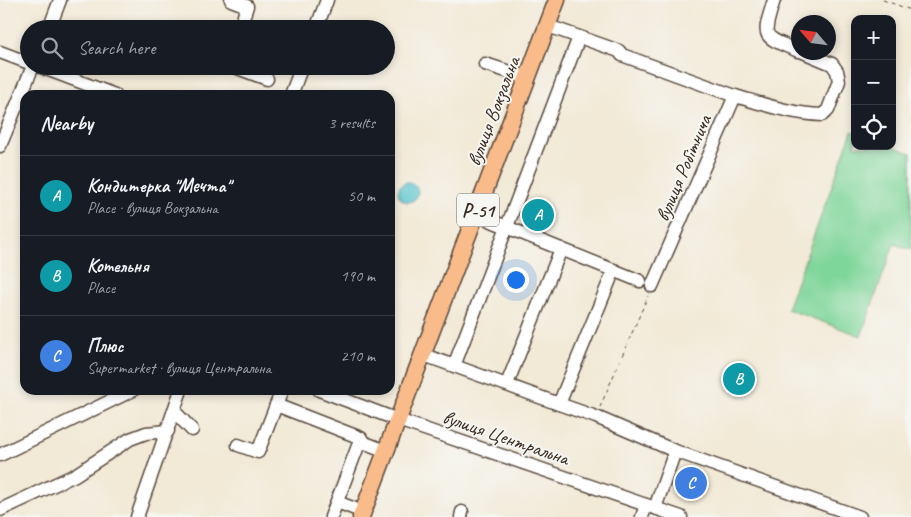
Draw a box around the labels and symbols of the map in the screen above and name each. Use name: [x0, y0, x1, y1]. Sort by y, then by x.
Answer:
north arrow: [791, 15, 836, 60]
street label: вулиця Вокзальна: [461, 51, 526, 169]
street label: вулиця Робітнича: [650, 109, 718, 225]
road number: Р-51: [457, 194, 499, 226]
pin: A: [522, 196, 554, 234]
your location: [503, 267, 529, 293]
pin: B: [723, 360, 755, 398]
street label: вулиця Центральна: [440, 404, 574, 471]
pin: C: [675, 464, 707, 502]

